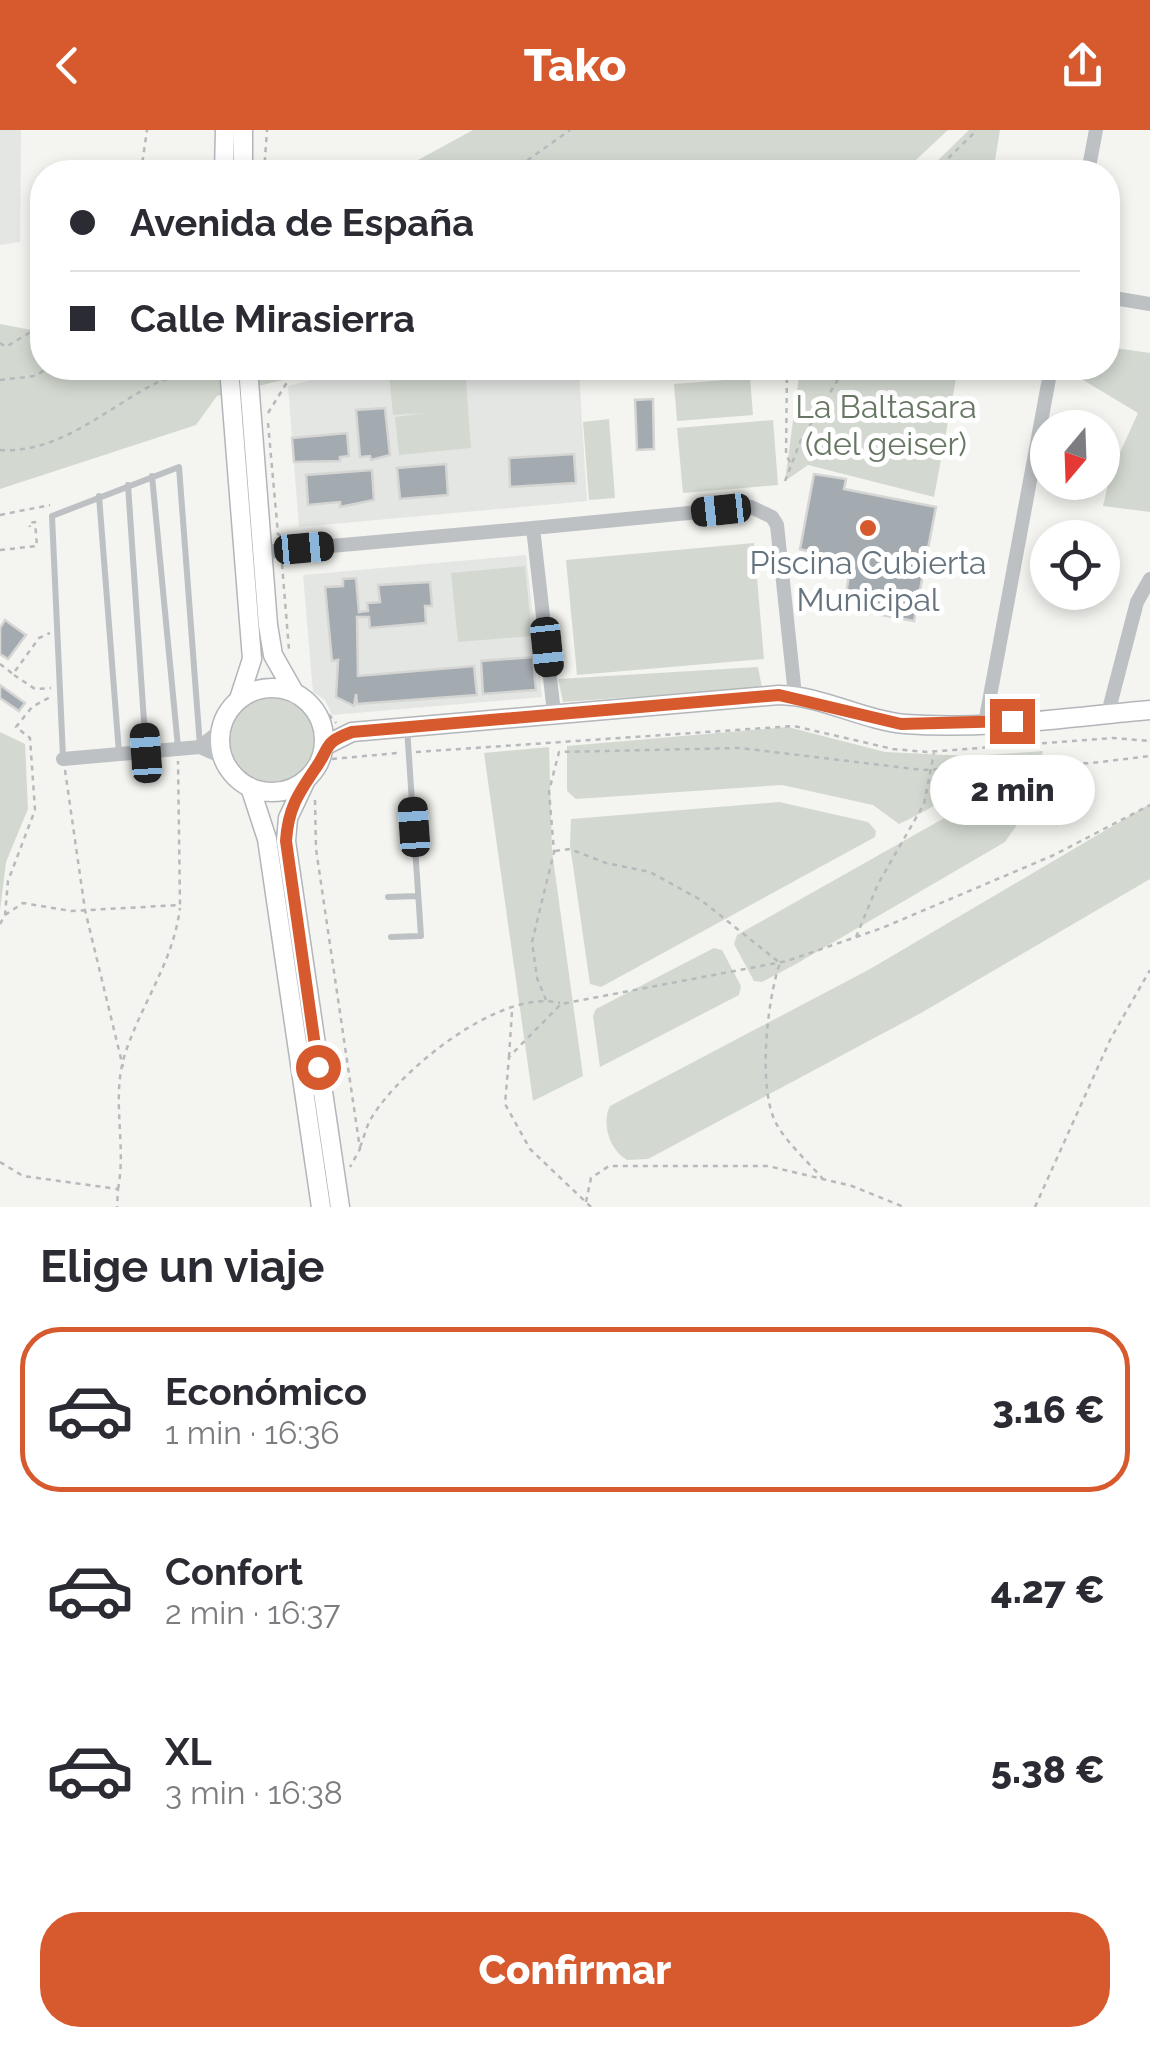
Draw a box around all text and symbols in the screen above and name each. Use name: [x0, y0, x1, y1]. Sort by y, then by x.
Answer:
icon: back: [40, 38, 95, 93]
icon: share: [1055, 38, 1110, 93]
text: Tako: [524, 39, 626, 92]
text: Avenida de España: [130, 200, 474, 245]
text: Calle Mirasierra: [130, 296, 415, 341]
park label: La Baltasara (del geiser): [795, 388, 977, 462]
north arrow: [1030, 410, 1120, 500]
map controls: [1030, 410, 1120, 610]
car: [690, 492, 752, 528]
marker: Piscina Cubierta Municipal: [857, 517, 879, 539]
button: locate: [1030, 520, 1120, 610]
car: [273, 530, 335, 566]
place label: Piscina Cubierta Municipal: [750, 544, 987, 618]
car: [529, 616, 565, 678]
route end: [990, 699, 1035, 744]
car: [129, 722, 163, 784]
callout: 2 min: [930, 756, 1094, 826]
text: 2 min: [970, 771, 1055, 808]
car: [397, 796, 431, 858]
route start: [296, 1045, 341, 1090]
text: Elige un viaje: [40, 1240, 324, 1293]
icon: car: [45, 1365, 135, 1455]
text: Económico: [165, 1369, 367, 1414]
text: 3.16 €: [992, 1387, 1105, 1432]
text: 1 min · 16:36: [165, 1414, 340, 1451]
icon: car: [45, 1545, 135, 1635]
text: Confort: [165, 1549, 303, 1594]
text: 4.27 €: [991, 1567, 1105, 1612]
text: 2 min · 16:37: [165, 1594, 340, 1631]
icon: car: [45, 1725, 135, 1815]
text: XL: [165, 1729, 212, 1774]
text: 5.38 €: [991, 1747, 1105, 1792]
text: 3 min · 16:38: [165, 1774, 343, 1811]
button: Confirmar: [40, 1912, 1110, 2027]

